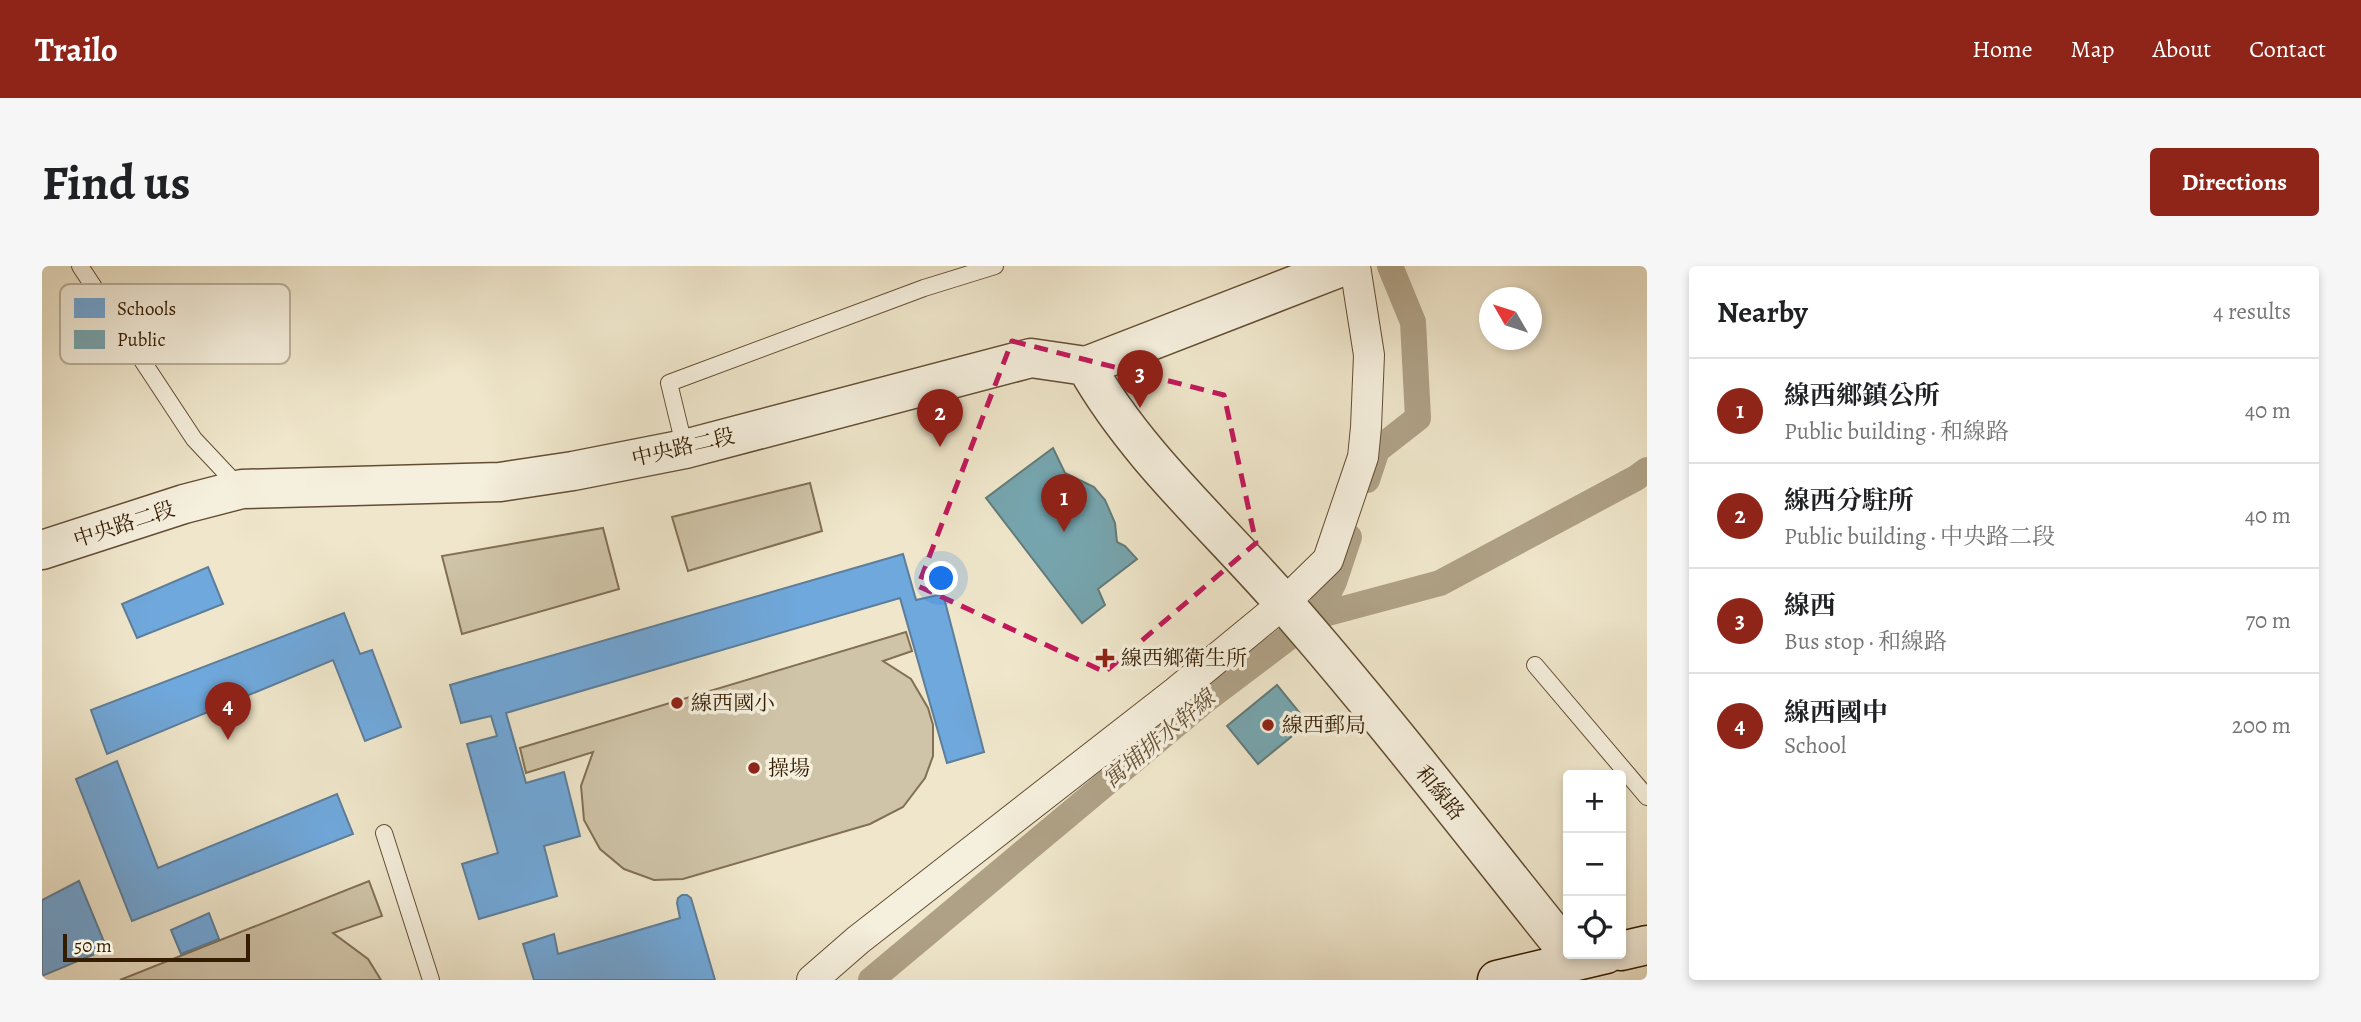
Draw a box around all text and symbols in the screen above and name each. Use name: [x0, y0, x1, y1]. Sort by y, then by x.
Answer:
text: Trailo: [35, 27, 118, 72]
text: Home: [1972, 33, 2033, 65]
text: Map: [2071, 33, 2115, 65]
text: About: [2153, 33, 2211, 65]
text: Contact: [2249, 33, 2326, 65]
button: Directions: [2150, 148, 2319, 216]
text: Find us: [42, 149, 190, 216]
legend: [60, 284, 290, 364]
north arrow: [1479, 287, 1542, 350]
text: Nearby: [1717, 292, 1808, 332]
text: Schools: [117, 296, 176, 322]
text: 4 results: [2213, 296, 2291, 327]
text: Public: [117, 327, 165, 353]
pin: 3: [1117, 350, 1163, 408]
text: 線西鄉鎮公所: [1784, 378, 1940, 413]
pin: 2: [917, 389, 963, 447]
text: 1: [1736, 395, 1744, 426]
text: 40 m: [2245, 395, 2291, 426]
text: Public building · 和線路: [1784, 416, 2009, 447]
street label: 中央路二段: [629, 422, 737, 472]
pin: 1: [1041, 474, 1087, 532]
text: 線西分駐所: [1784, 483, 1914, 518]
street label: 中央路二段: [70, 494, 178, 554]
text: 2: [1734, 500, 1746, 531]
text: 40 m: [2245, 500, 2291, 531]
text: Public building · 中央路二段: [1784, 521, 2055, 552]
your location: [924, 561, 958, 595]
text: 線西: [1784, 588, 1836, 623]
text: 3: [1735, 605, 1745, 636]
text: 70 m: [2245, 605, 2291, 636]
text: Bus stop · 和線路: [1784, 626, 1947, 657]
place label: 線西鄉衛生所: [1121, 644, 1247, 672]
marker: 線西鄉衛生所: [1095, 648, 1115, 668]
water label: 寓埔排水幹線: [1096, 681, 1223, 795]
pin: 4: [205, 682, 251, 740]
place label: 線西國小: [691, 689, 775, 717]
marker: 線西國小: [669, 695, 685, 711]
text: 線西國中: [1784, 695, 1888, 730]
text: 4: [1735, 710, 1745, 741]
text: 200 m: [2232, 710, 2291, 741]
place label: 線西郵局: [1282, 711, 1366, 739]
marker: 線西郵局: [1260, 717, 1276, 733]
text: School: [1784, 730, 1846, 761]
place label: 操場: [768, 754, 810, 782]
marker: 操場: [746, 760, 762, 776]
street label: 和線路: [1409, 760, 1471, 826]
map controls: [1563, 770, 1626, 959]
button: +: [1563, 770, 1626, 833]
button: −: [1563, 833, 1626, 896]
button: locate: [1563, 896, 1626, 959]
scale bar: [63, 931, 250, 963]
text: 50 m: [74, 933, 112, 959]

